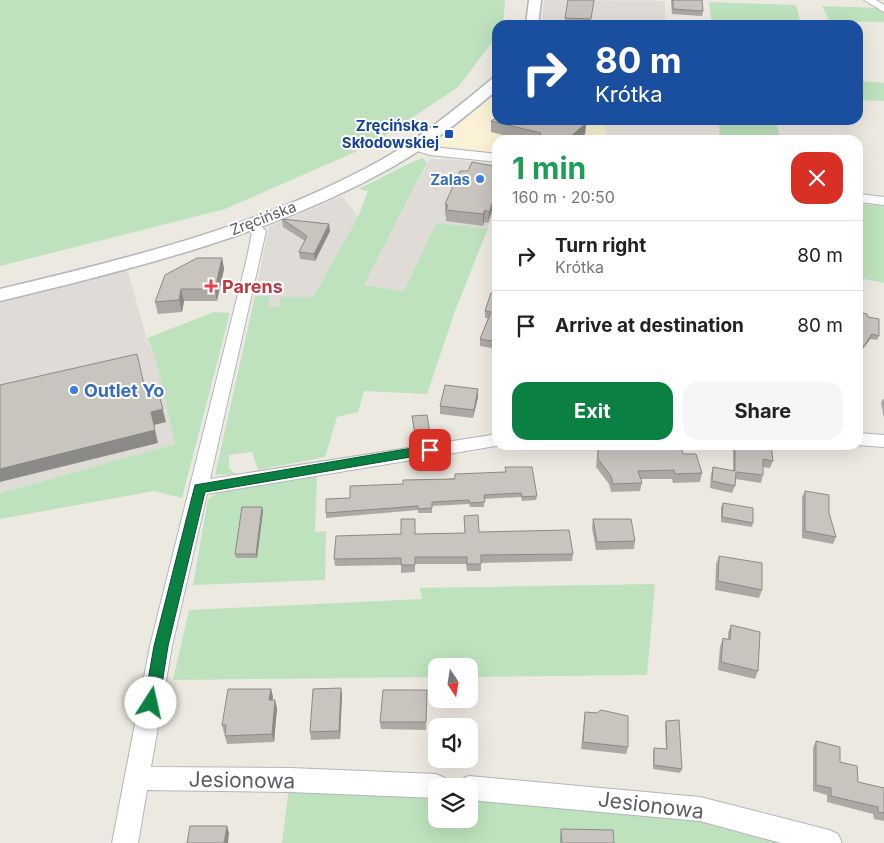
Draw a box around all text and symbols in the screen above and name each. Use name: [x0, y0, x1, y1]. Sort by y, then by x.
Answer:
text: 80 m: [595, 39, 682, 81]
icon: right: [512, 40, 577, 105]
text: Krótka: [595, 81, 663, 107]
place label: Zręcińska - Skłodowskiej: [342, 116, 439, 152]
marker: Zręcińska - Skłodowskiej: [443, 128, 455, 140]
text: 1 min: [512, 150, 586, 186]
button: close: [791, 152, 843, 204]
place label: Zalas: [430, 170, 470, 189]
marker: Zalas: [474, 173, 486, 185]
text: 160 m · 20:50: [512, 187, 615, 207]
street label: Zręcińska: [227, 197, 299, 239]
text: Turn right: [555, 234, 646, 257]
icon: right: [512, 242, 540, 270]
text: 80 m: [797, 244, 843, 267]
text: Krótka: [555, 257, 604, 277]
place label: Parens: [222, 276, 283, 297]
marker: Parens: [204, 279, 218, 293]
icon: arrive: [512, 312, 540, 340]
text: Arrive at destination: [555, 314, 744, 337]
text: 80 m: [797, 314, 843, 337]
place label: Outlet Yo: [84, 380, 164, 401]
button: Exit: [512, 382, 673, 440]
button: Share: [683, 382, 843, 440]
marker: Outlet Yo: [68, 384, 80, 396]
pin: [409, 429, 451, 471]
icon: arrive: [416, 436, 444, 464]
north arrow: [428, 658, 478, 708]
map controls: [428, 658, 478, 828]
position arrow: [124, 676, 176, 728]
button: sound: [428, 718, 478, 768]
street label: Jesionowa: [188, 767, 296, 793]
button: layers: [428, 778, 478, 828]
street label: Jesionowa: [597, 786, 705, 824]

